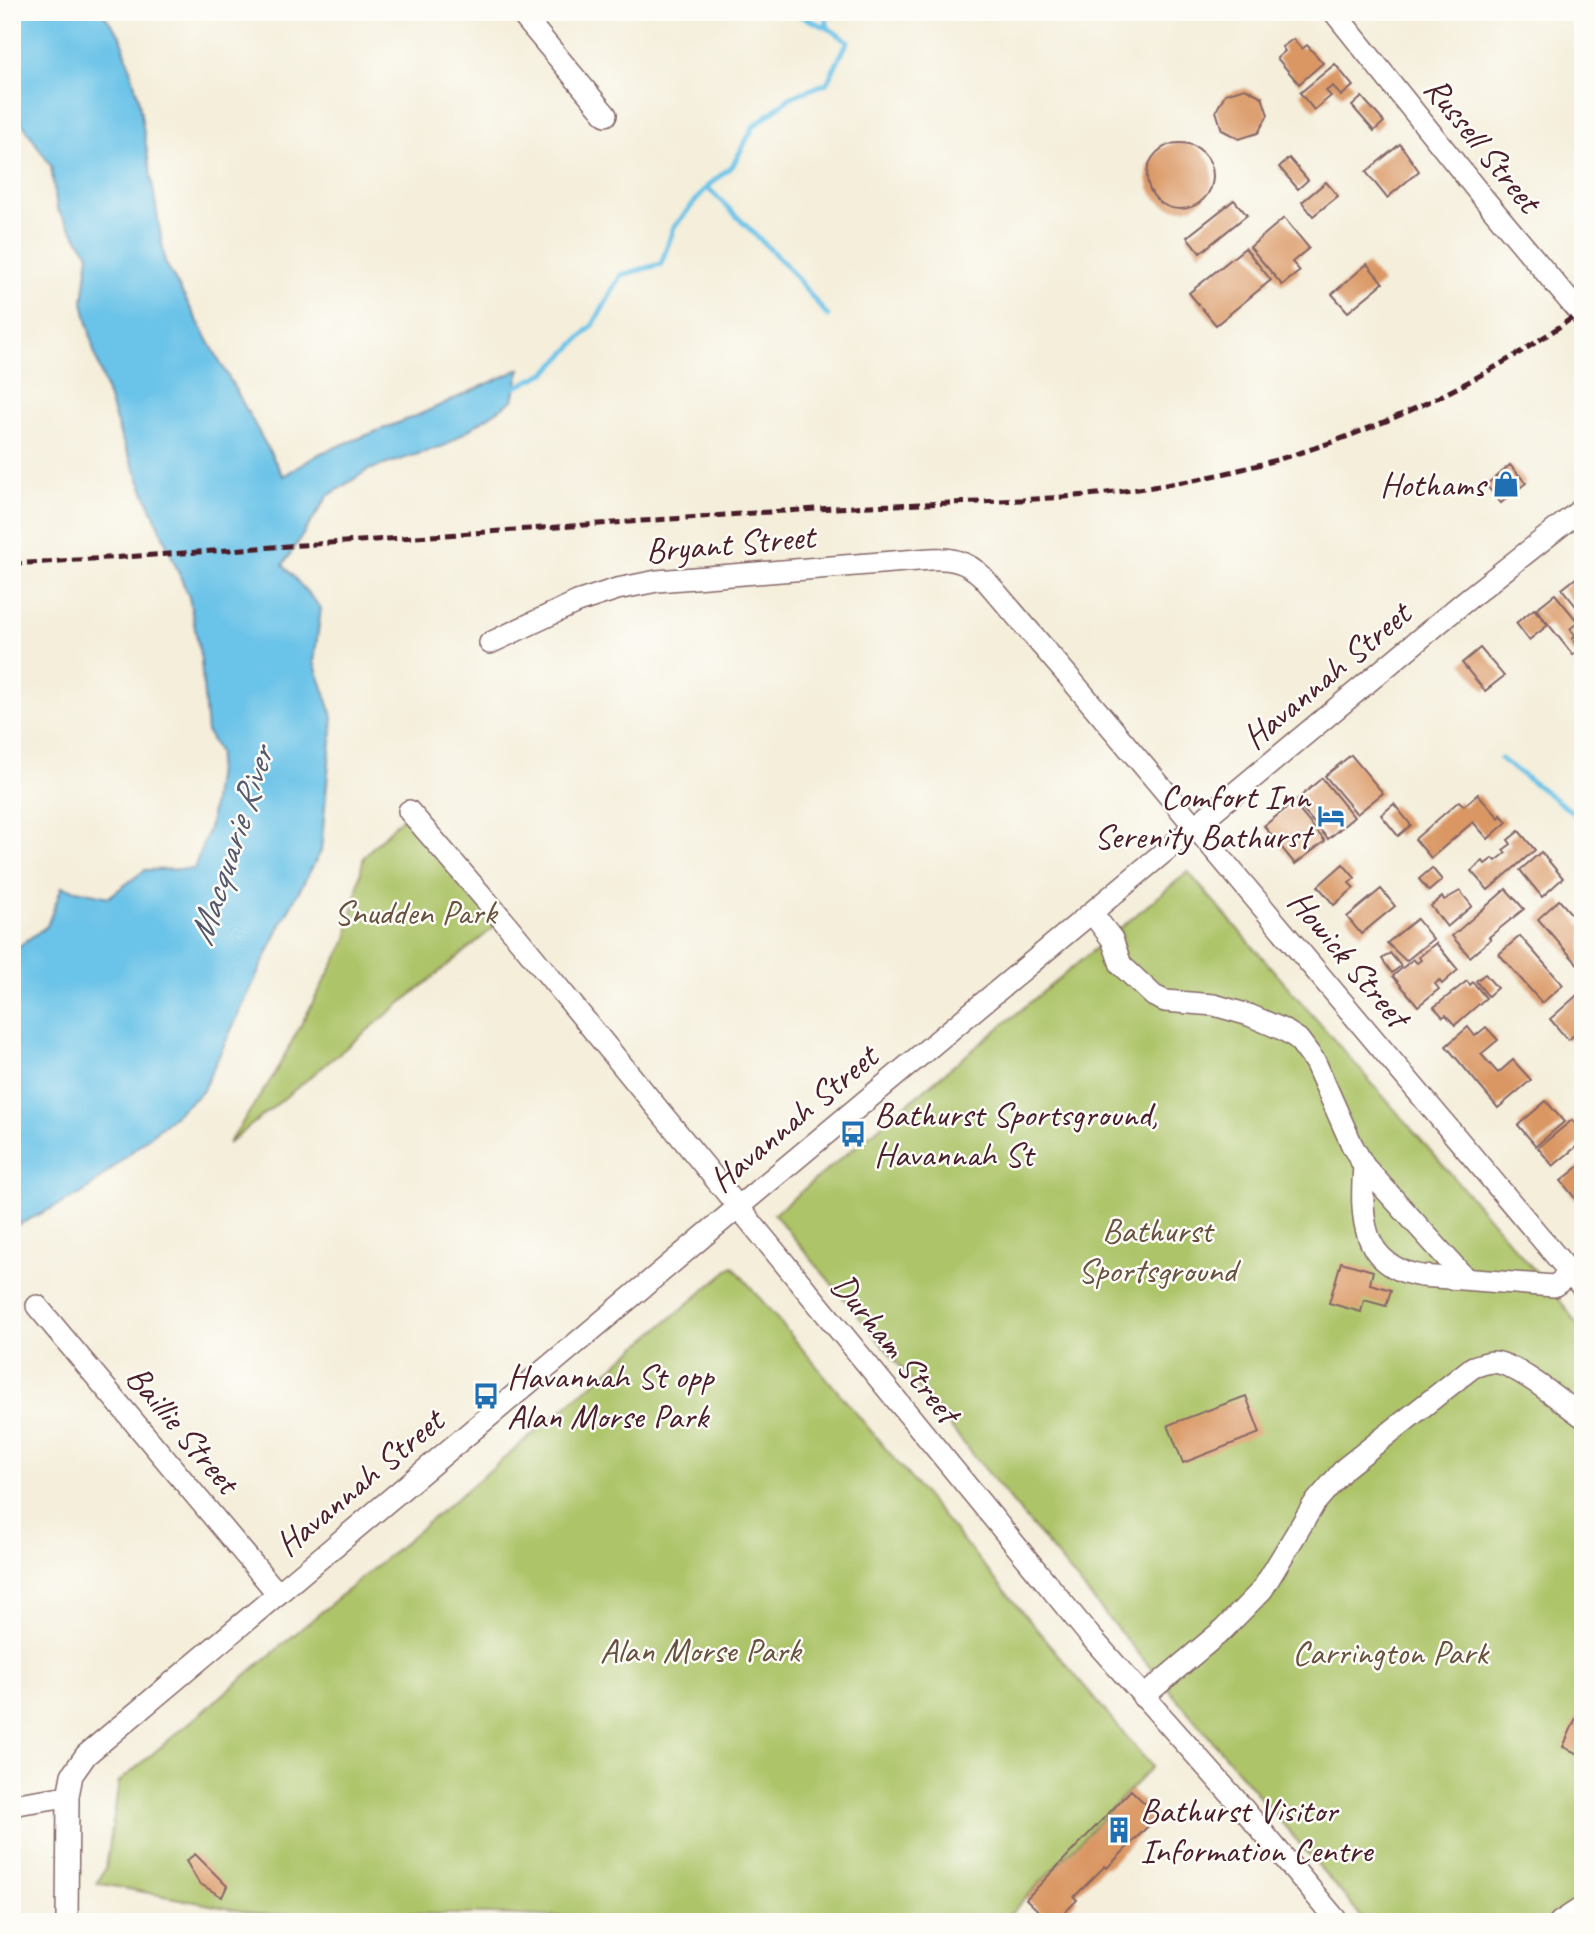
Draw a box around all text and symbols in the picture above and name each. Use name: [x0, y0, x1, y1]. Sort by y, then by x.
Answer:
street label: Russell Street: [1414, 67, 1553, 224]
place label: Hothams: [1380, 462, 1488, 507]
shop icon: Hothams: [1491, 469, 1521, 499]
street label: Bryant Street: [644, 513, 820, 573]
street label: Havannah Street: [1233, 590, 1422, 759]
water label: Macquarie River: [177, 736, 286, 951]
place label: Comfort Inn Serenity Bathurst: [1094, 774, 1314, 859]
hotel icon: Comfort Inn Serenity Bathurst: [1316, 801, 1346, 831]
street label: Howick Street: [1278, 880, 1422, 1040]
park label: Snudden Park: [334, 890, 498, 935]
street label: Havannah Street: [700, 1033, 889, 1202]
place label: Bathurst Sportsground, Havannah St: [874, 1092, 1158, 1177]
bus stop icon: Bathurst Sportsground, Havannah St: [838, 1119, 868, 1149]
park label: Bathurst Sportsground: [1078, 1208, 1242, 1293]
street label: Durham Street: [821, 1264, 973, 1436]
place label: Havannah St opp Alan Morse Park: [507, 1354, 715, 1439]
street label: Baillie Street: [116, 1356, 251, 1505]
bus stop icon: Havannah St opp Alan Morse Park: [471, 1381, 501, 1411]
street label: Havannah Street: [266, 1397, 455, 1566]
park label: Alan Morse Park: [600, 1628, 803, 1673]
park label: Carrington Park: [1292, 1630, 1490, 1675]
place label: Bathurst Visitor Information Centre: [1140, 1788, 1375, 1873]
building icon: Bathurst Visitor Information Centre: [1104, 1815, 1134, 1845]

